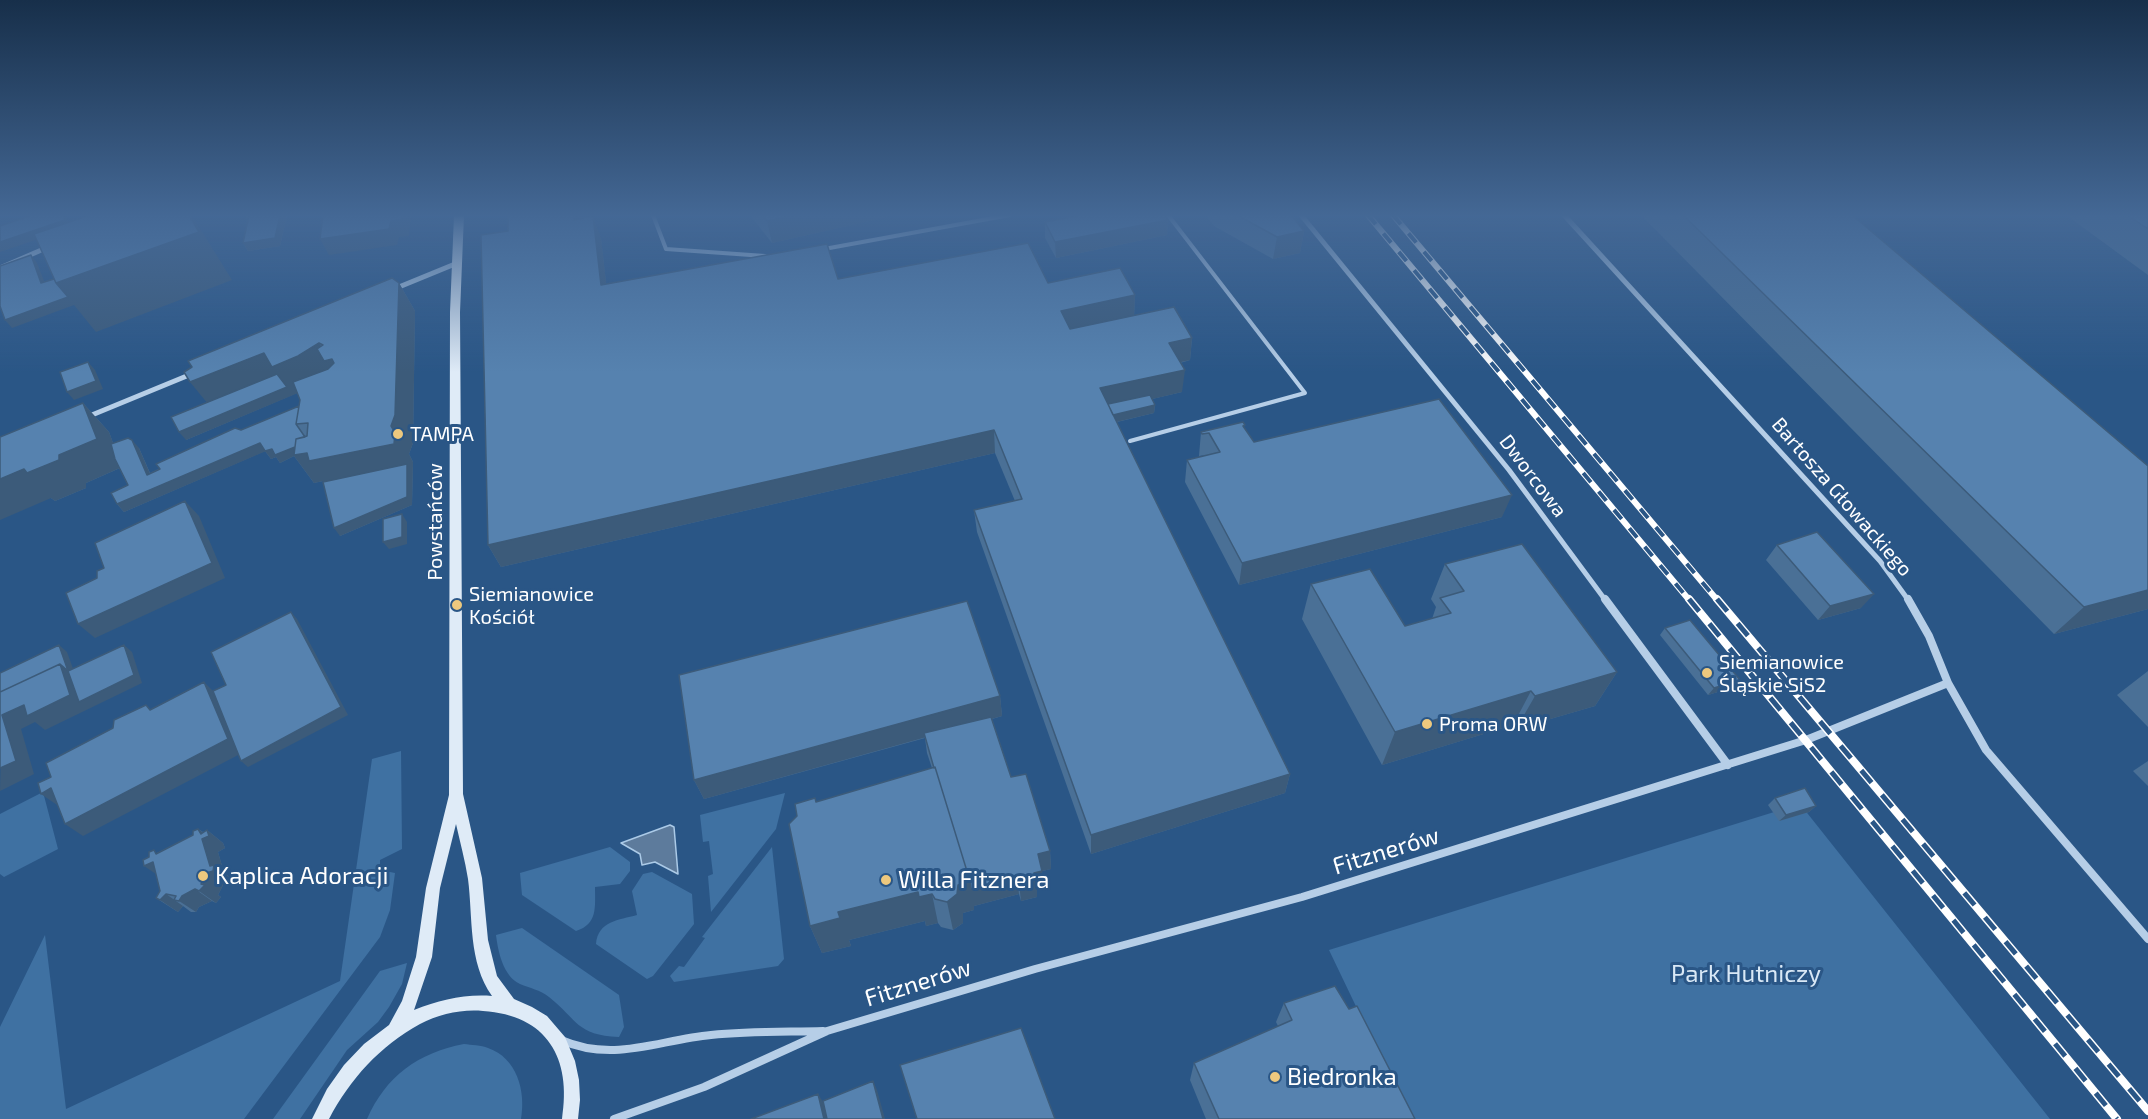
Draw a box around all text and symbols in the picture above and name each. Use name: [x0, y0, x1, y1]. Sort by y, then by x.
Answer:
street label: Bartosza Głowackiego: [1767, 413, 1917, 581]
place label: TAMPA: [410, 422, 474, 446]
marker: TAMPA: [391, 427, 405, 441]
street label: Dworcowa: [1494, 430, 1572, 522]
street label: Powstańców: [423, 463, 447, 581]
place label: Siemianowice Kościół: [469, 582, 594, 629]
marker: Siemianowice Kościół: [450, 598, 464, 612]
place label: Siemianowice Śląskie SiS2: [1719, 650, 1844, 697]
marker: Siemianowice Śląskie SiS2: [1700, 666, 1714, 680]
place label: Proma ORW: [1439, 712, 1548, 736]
marker: Proma ORW: [1420, 717, 1434, 731]
street label: Fitznerów: [1329, 821, 1443, 881]
place label: Kaplica Adoracji: [215, 862, 388, 890]
place label: Willa Fitznera: [898, 866, 1049, 894]
marker: Kaplica Adoracji: [196, 869, 210, 883]
marker: Willa Fitznera: [879, 873, 893, 887]
street label: Fitznerów: [861, 953, 975, 1013]
park label: Park Hutniczy: [1671, 960, 1821, 988]
place label: Biedronka: [1287, 1063, 1397, 1091]
marker: Biedronka: [1268, 1070, 1282, 1084]

